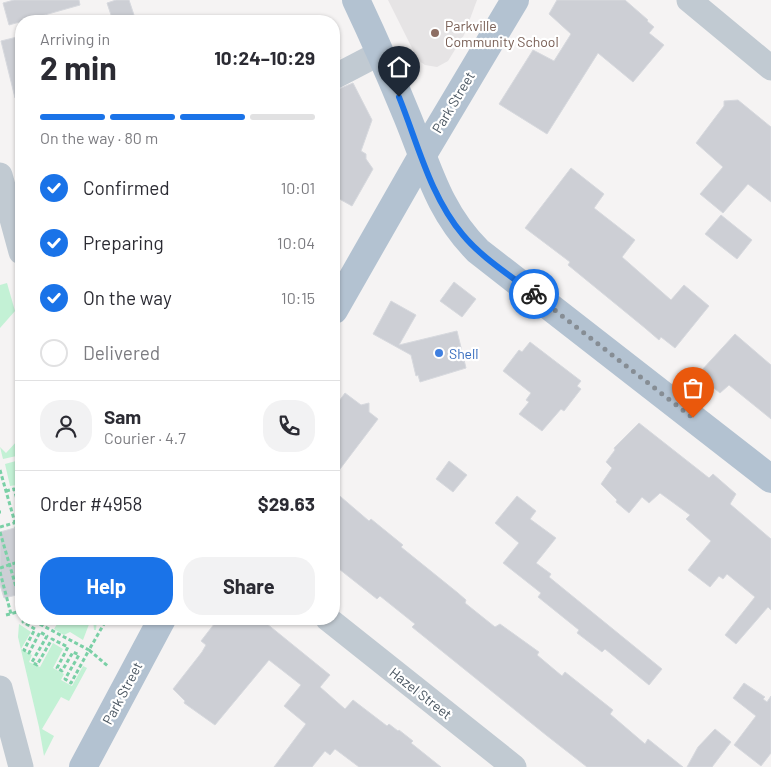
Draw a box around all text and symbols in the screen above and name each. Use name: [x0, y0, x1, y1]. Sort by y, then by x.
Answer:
place label: Parkville Community School: [445, 17, 559, 50]
marker: Parkville Community School: [429, 27, 441, 39]
text: Arriving in: [40, 29, 110, 48]
text: 10:24–10:29: [214, 46, 315, 69]
pin: [378, 46, 420, 97]
text: 2 min: [40, 48, 117, 86]
icon: home: [385, 53, 413, 81]
street label: Park Street: [428, 68, 478, 136]
text: On the way · 80 m: [40, 128, 158, 147]
icon: check: [40, 174, 68, 202]
text: Confirmed: [83, 176, 170, 199]
text: 10:01: [281, 178, 315, 197]
icon: check: [40, 229, 68, 257]
text: Preparing: [83, 231, 164, 254]
text: 10:04: [277, 233, 315, 252]
courier: [509, 269, 559, 319]
icon: bike: [520, 280, 548, 308]
icon: check: [40, 284, 68, 312]
text: On the way: [83, 286, 172, 309]
text: 10:15: [281, 288, 315, 307]
text: Delivered: [83, 341, 160, 364]
place label: Shell: [449, 345, 479, 362]
marker: Shell: [433, 347, 445, 359]
pin: [672, 367, 714, 418]
icon: bag: [679, 374, 707, 402]
button: person: [40, 400, 92, 452]
button: phone: [263, 400, 315, 452]
text: Sam: [104, 405, 141, 428]
text: Courier · 4.7: [104, 428, 186, 447]
text: Order #4958: [40, 492, 142, 515]
text: $29.63: [258, 492, 315, 515]
button: Help: [40, 557, 173, 615]
button: Share: [183, 557, 315, 615]
street label: Park Street: [98, 659, 146, 727]
street label: Hazel Street: [387, 663, 455, 723]

